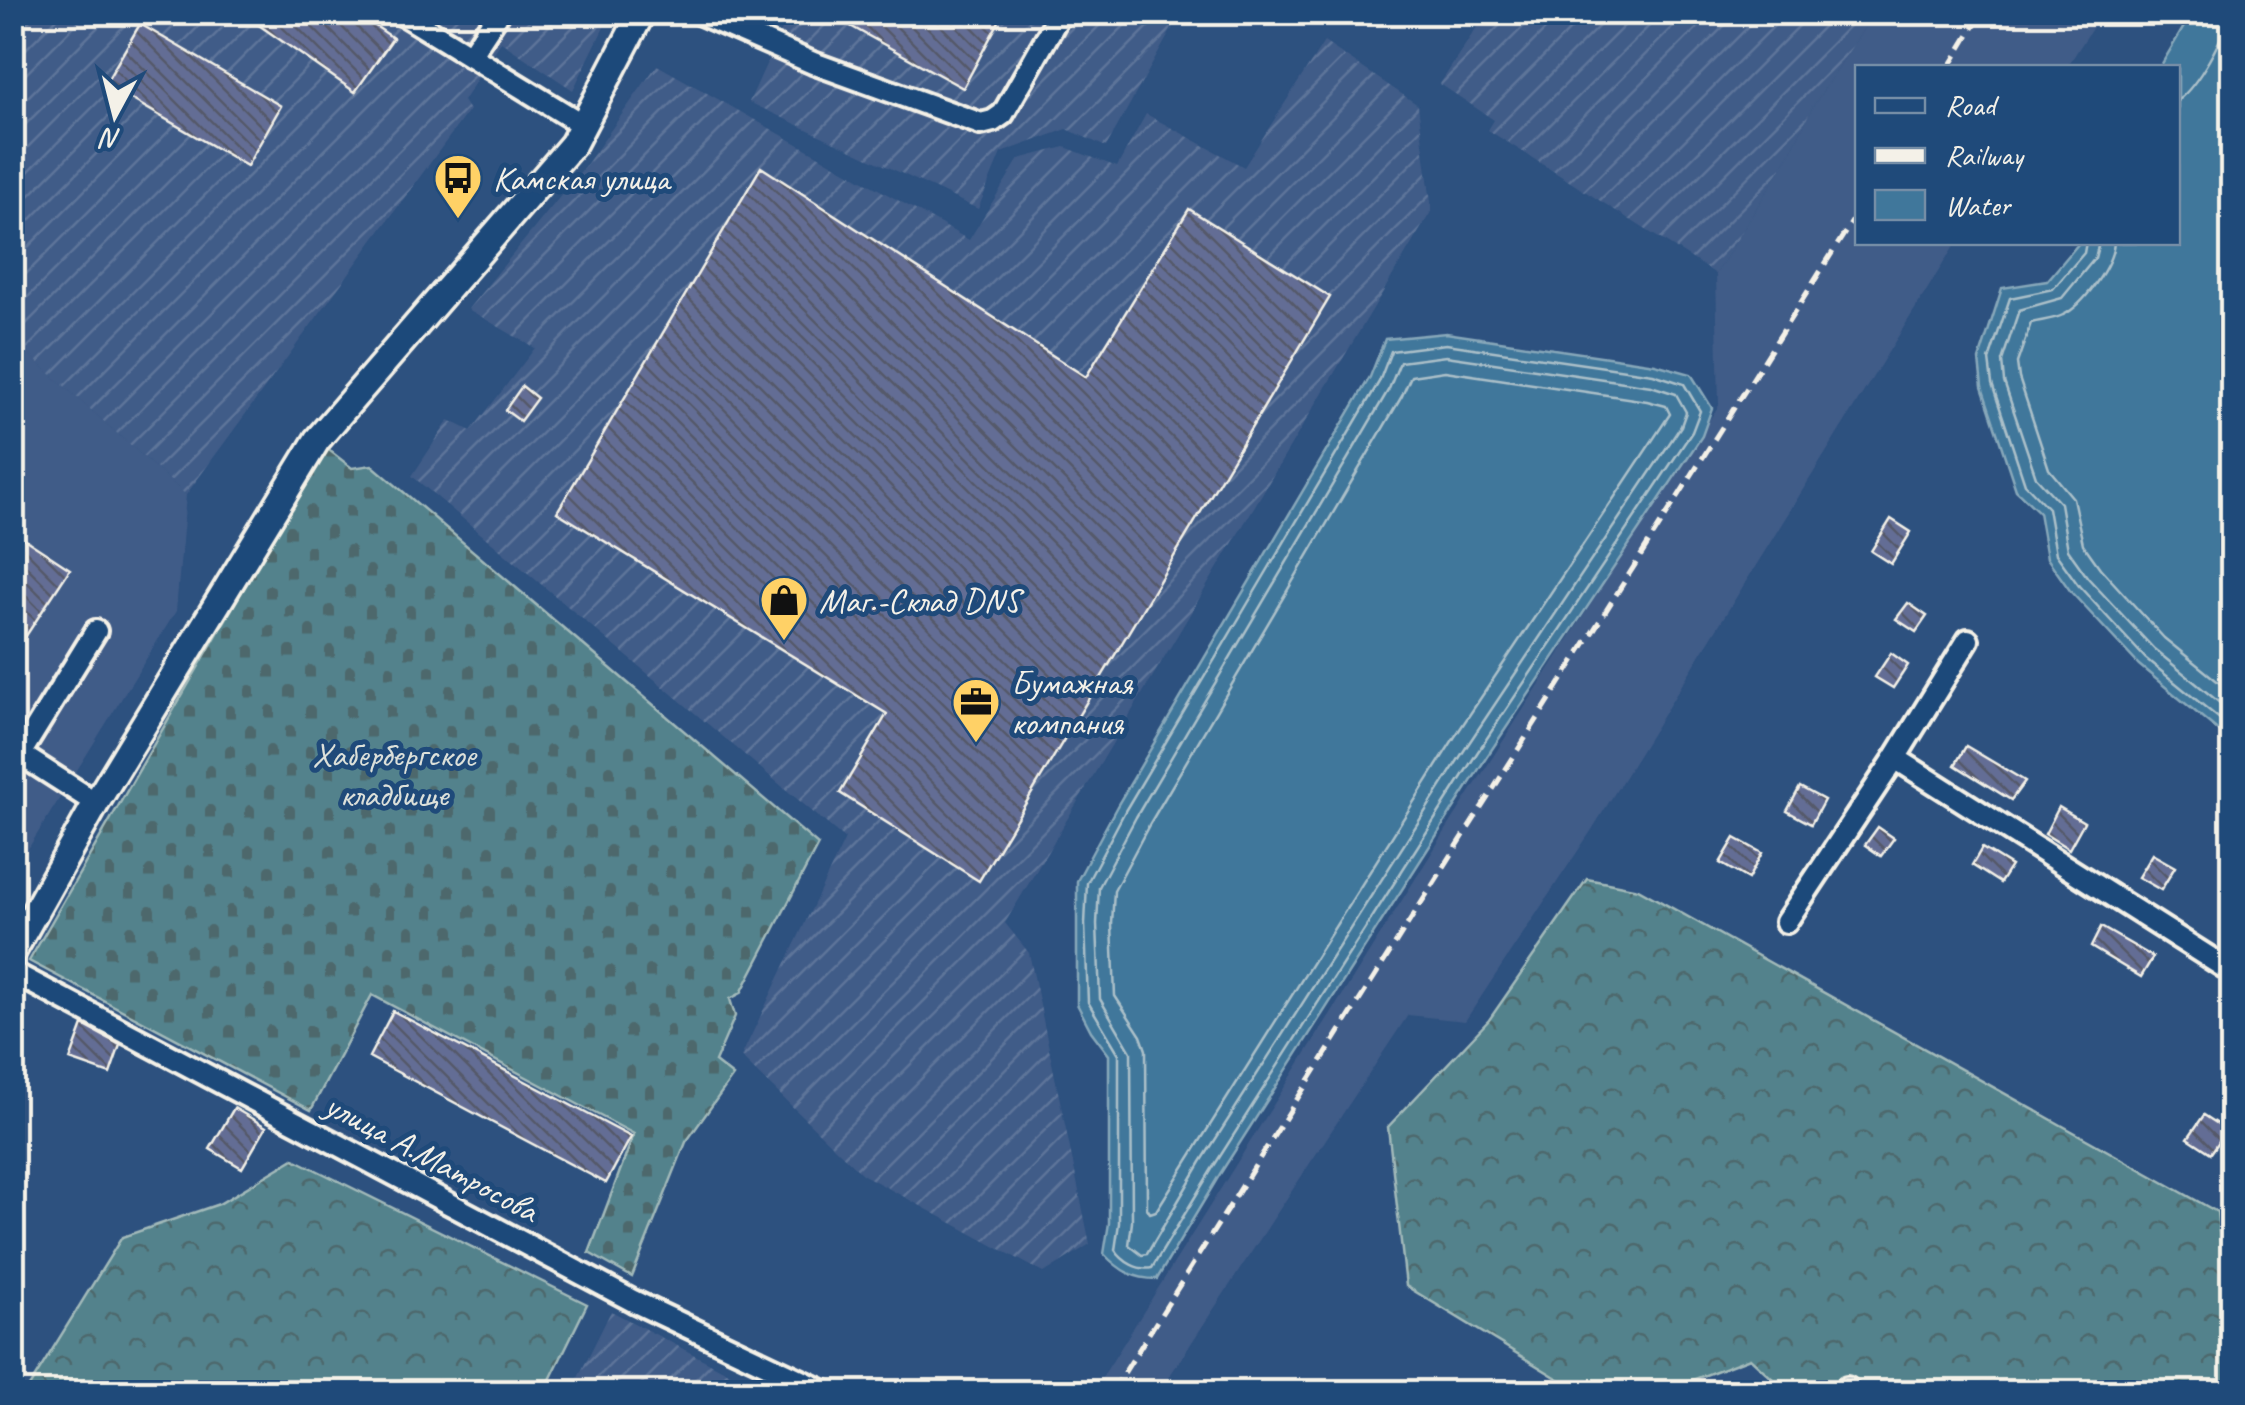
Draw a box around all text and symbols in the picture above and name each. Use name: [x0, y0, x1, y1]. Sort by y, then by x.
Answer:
north arrow: [65, 65, 165, 165]
legend: [1855, 65, 2180, 245]
text: Road: [1945, 86, 1999, 124]
text: N: [97, 120, 123, 158]
text: Railway: [1945, 136, 2025, 174]
bus stop icon: Камская улица: [432, 152, 484, 220]
place label: Камская улица: [493, 156, 672, 201]
text: Water: [1945, 186, 2012, 224]
shop icon: Маг.-Склад DNS: [758, 574, 810, 642]
place label: Маг.-Склад DNS: [819, 578, 1025, 623]
place label: Бумажная компания: [1011, 660, 1134, 745]
office icon: Бумажная компания: [950, 676, 1002, 744]
park label: Хабербергское кладбище: [312, 732, 478, 817]
street label: улица А.Матросова: [316, 1081, 549, 1234]

